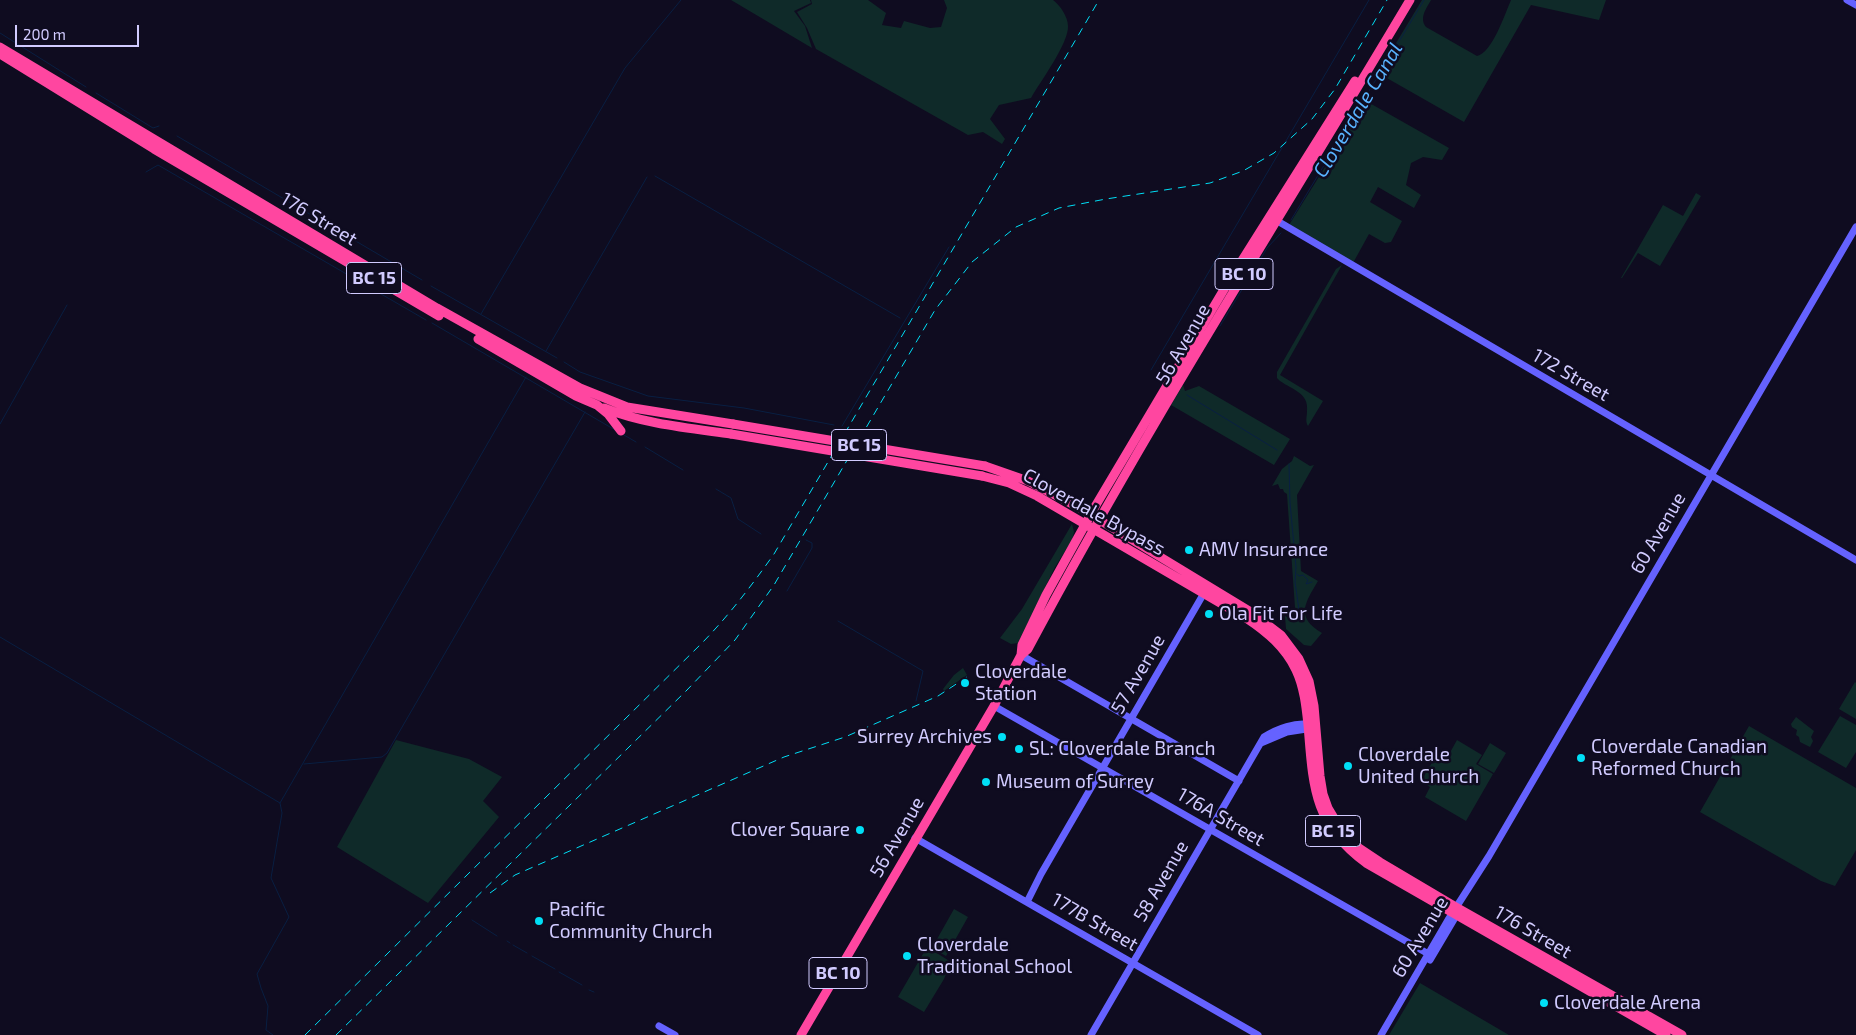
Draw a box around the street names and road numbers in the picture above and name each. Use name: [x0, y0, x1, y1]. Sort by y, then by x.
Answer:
street label: 176 Street: [277, 187, 361, 251]
road number: BC 10: [1215, 258, 1273, 290]
road number: BC 15: [346, 262, 402, 294]
street label: 56 Avenue: [1151, 300, 1215, 388]
street label: 172 Street: [1528, 344, 1614, 406]
road number: BC 15: [832, 430, 886, 460]
street label: Cloverdale Bypass: [1019, 464, 1169, 560]
street label: 60 Avenue: [1626, 488, 1690, 578]
street label: 57 Avenue: [1106, 630, 1170, 718]
street label: 176A Street: [1173, 783, 1269, 851]
street label: 56 Avenue: [865, 793, 929, 881]
road number: BC 15: [1306, 816, 1360, 846]
street label: 58 Avenue: [1129, 836, 1193, 926]
street label: 177B Street: [1048, 888, 1142, 956]
street label: 60 Avenue: [1387, 892, 1453, 982]
street label: 176 Street: [1490, 901, 1576, 963]
road number: BC 10: [809, 958, 867, 988]

